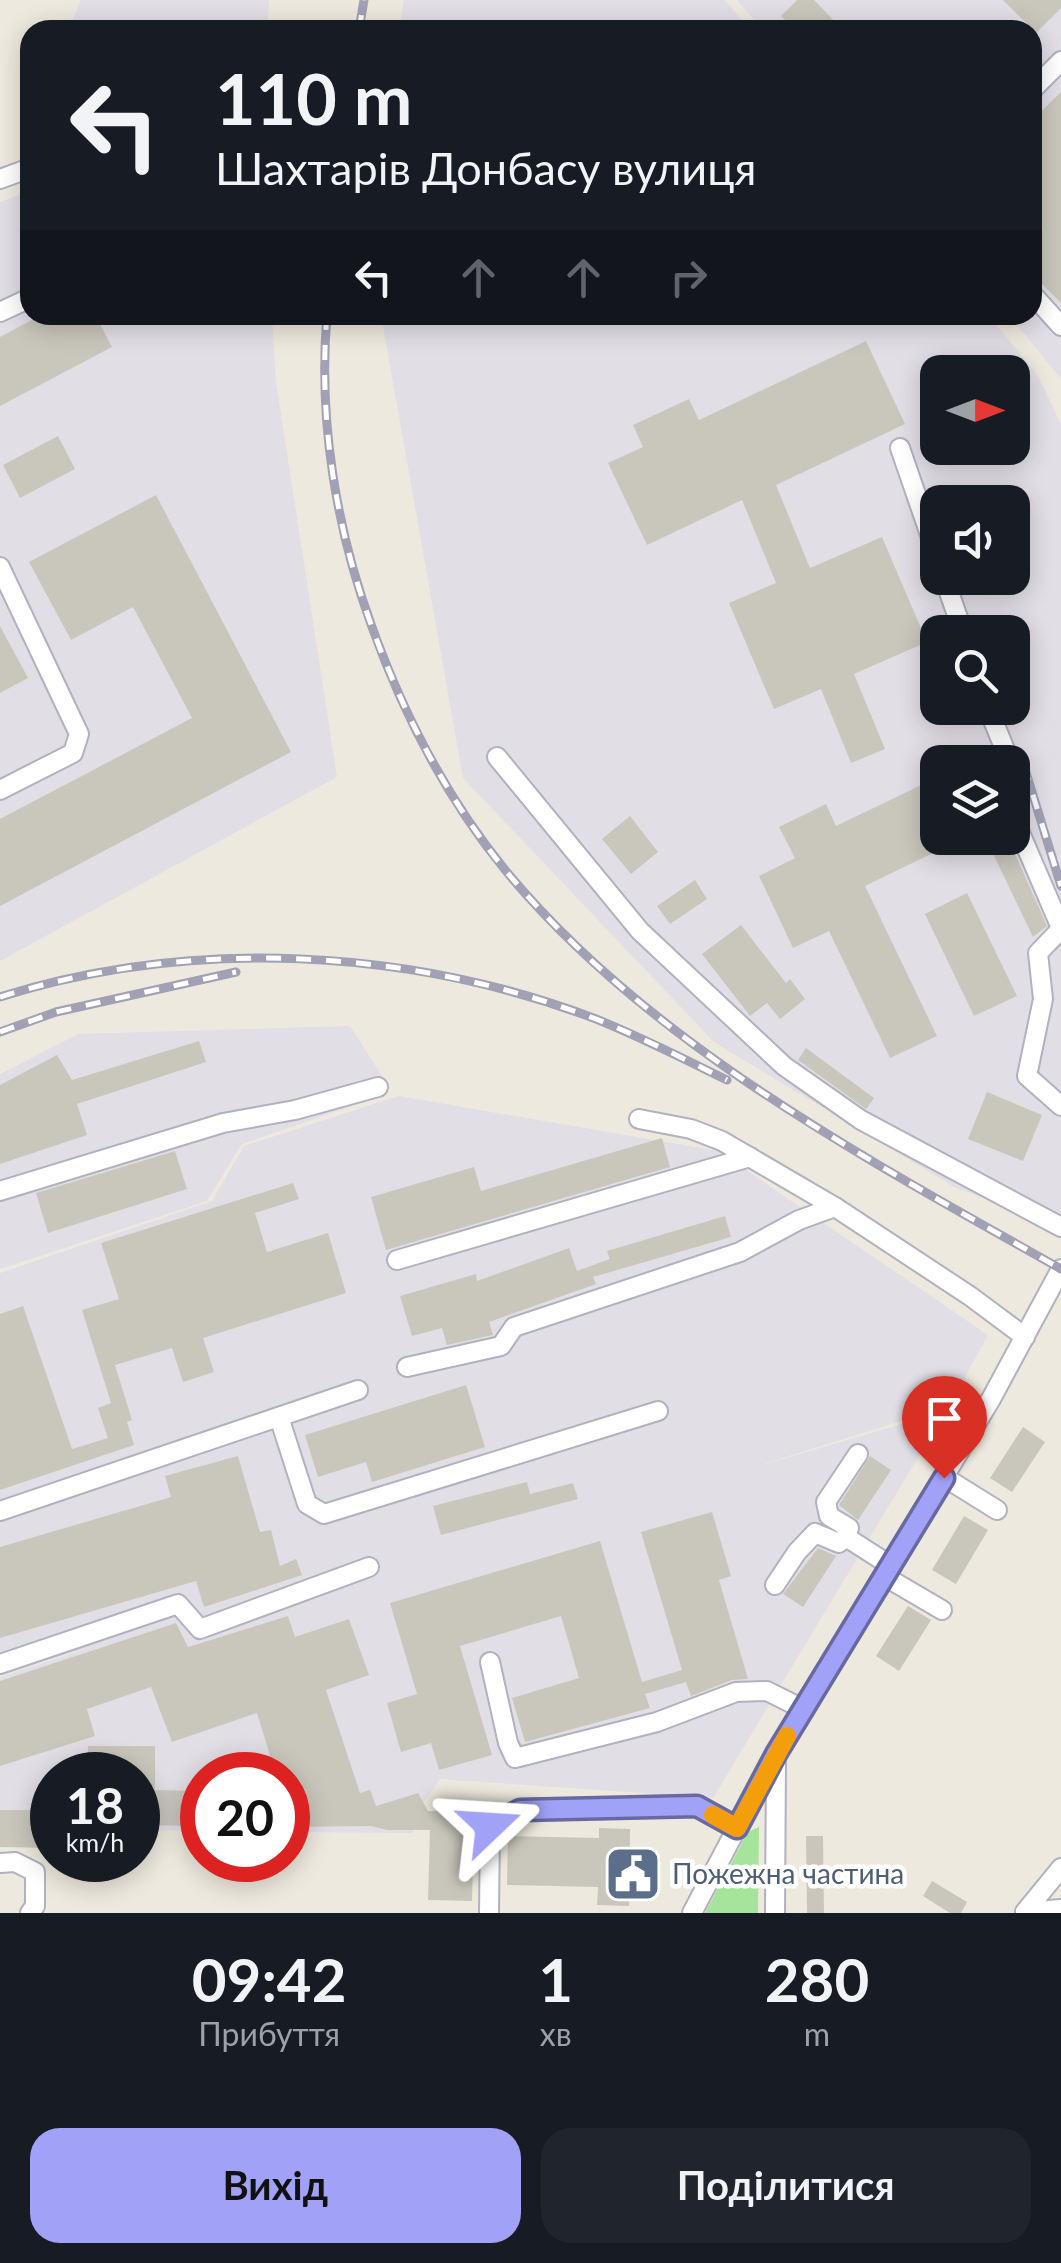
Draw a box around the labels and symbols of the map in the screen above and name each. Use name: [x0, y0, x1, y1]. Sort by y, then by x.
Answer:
north arrow: [920, 355, 1030, 465]
pin: [902, 1376, 987, 1479]
speed limit sign: 20: [180, 1752, 310, 1882]
position arrow: [438, 1774, 542, 1878]
public building icon: Пожежна частина: [603, 1844, 663, 1904]
place label: Пожежна частина: [672, 1856, 904, 1890]

